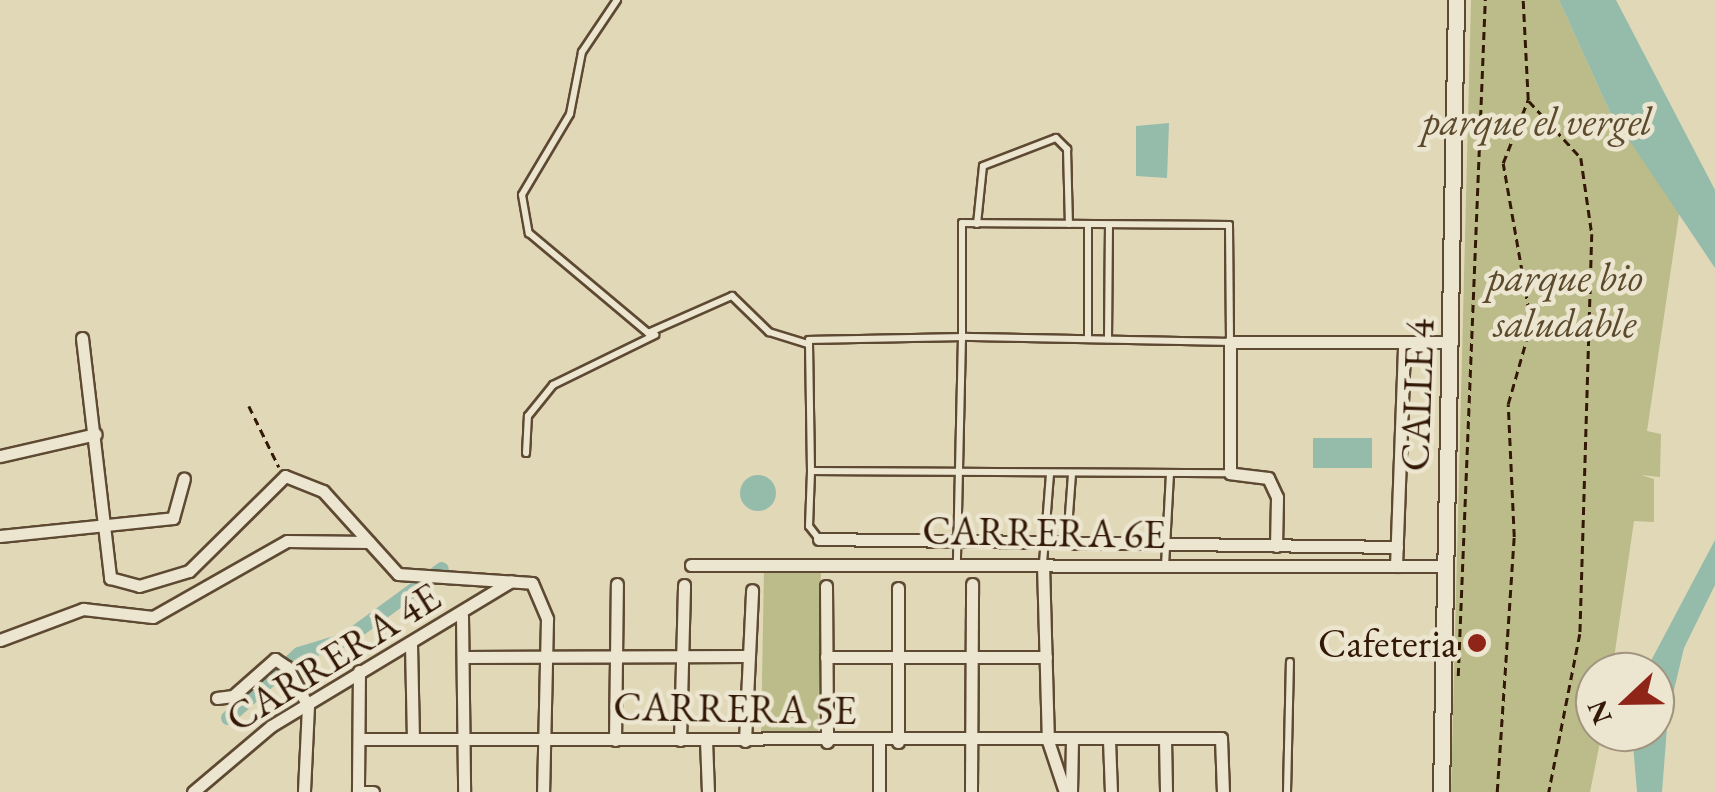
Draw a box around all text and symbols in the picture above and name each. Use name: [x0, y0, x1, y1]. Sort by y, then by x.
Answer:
park label: parque el vergel: [1422, 97, 1652, 145]
park label: parque bio saludable: [1487, 253, 1643, 347]
street label: CALLE 4: [1390, 318, 1444, 472]
street label: CARRERA 6E: [922, 506, 1166, 558]
street label: CARRERA 4E: [217, 572, 449, 742]
place label: Cafeteria: [1318, 619, 1457, 667]
marker: Cafeteria: [1466, 632, 1488, 654]
north arrow: [1575, 652, 1675, 752]
street label: CARRERA 5E: [613, 682, 857, 734]
text: N: [1578, 695, 1620, 730]

